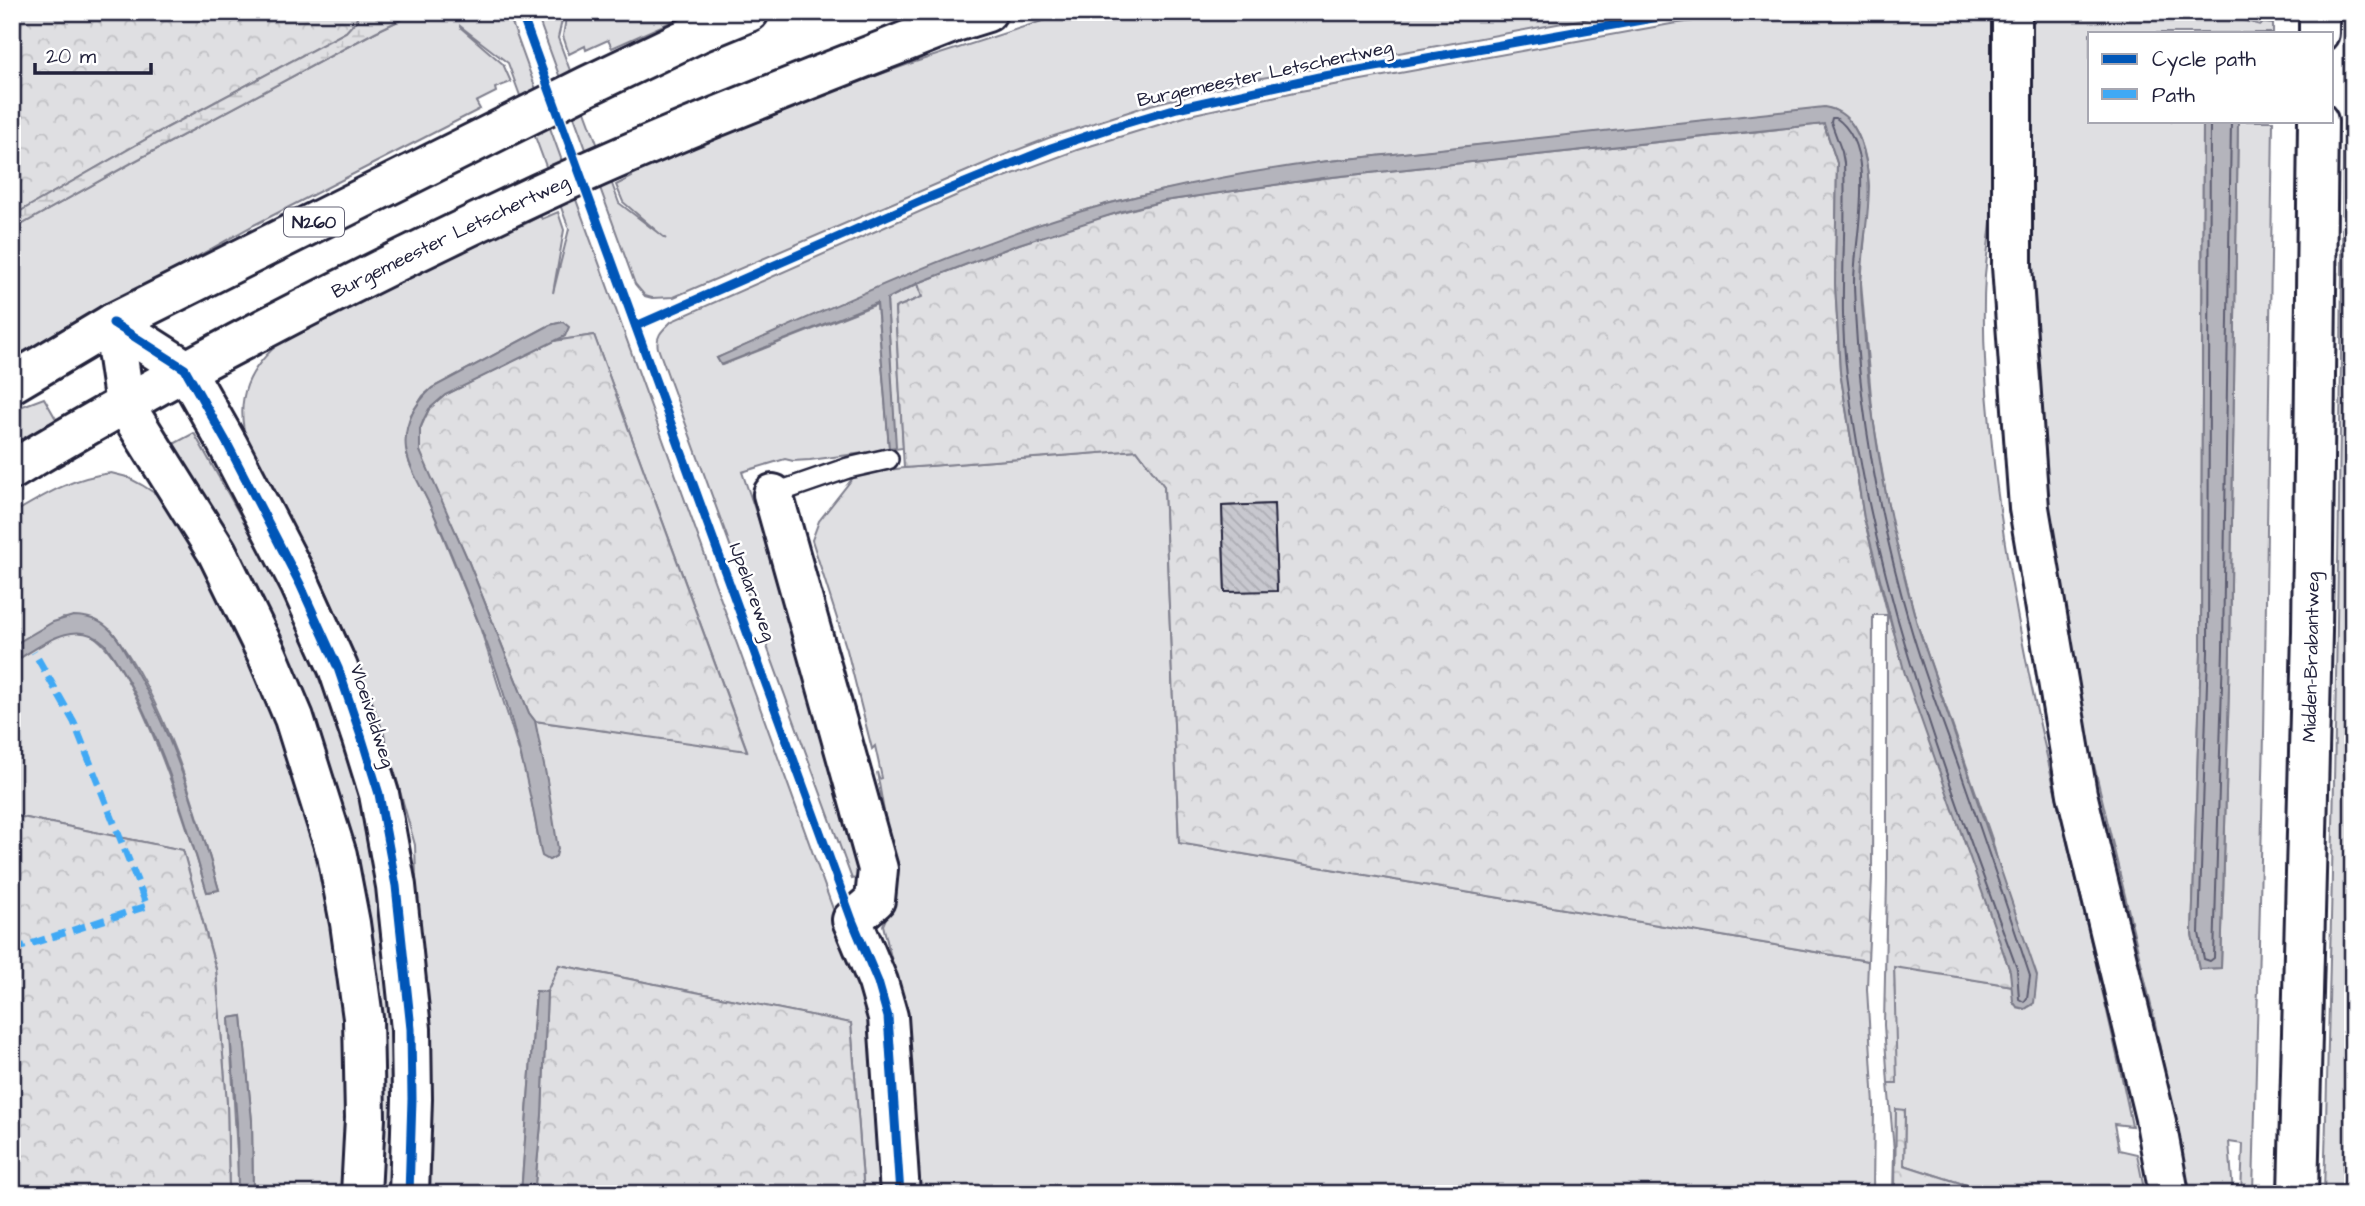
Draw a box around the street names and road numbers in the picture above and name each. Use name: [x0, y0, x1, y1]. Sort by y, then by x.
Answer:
street label: Burgemeester Letschertweg: [1135, 34, 1396, 115]
street label: Burgemeester Letschertweg: [327, 168, 574, 305]
road number: N260: [284, 208, 344, 236]
street label: IJpelareweg: [721, 539, 782, 645]
street label: Midden-Brabantweg: [2296, 572, 2327, 743]
street label: Vloeiveldweg: [342, 661, 401, 772]

